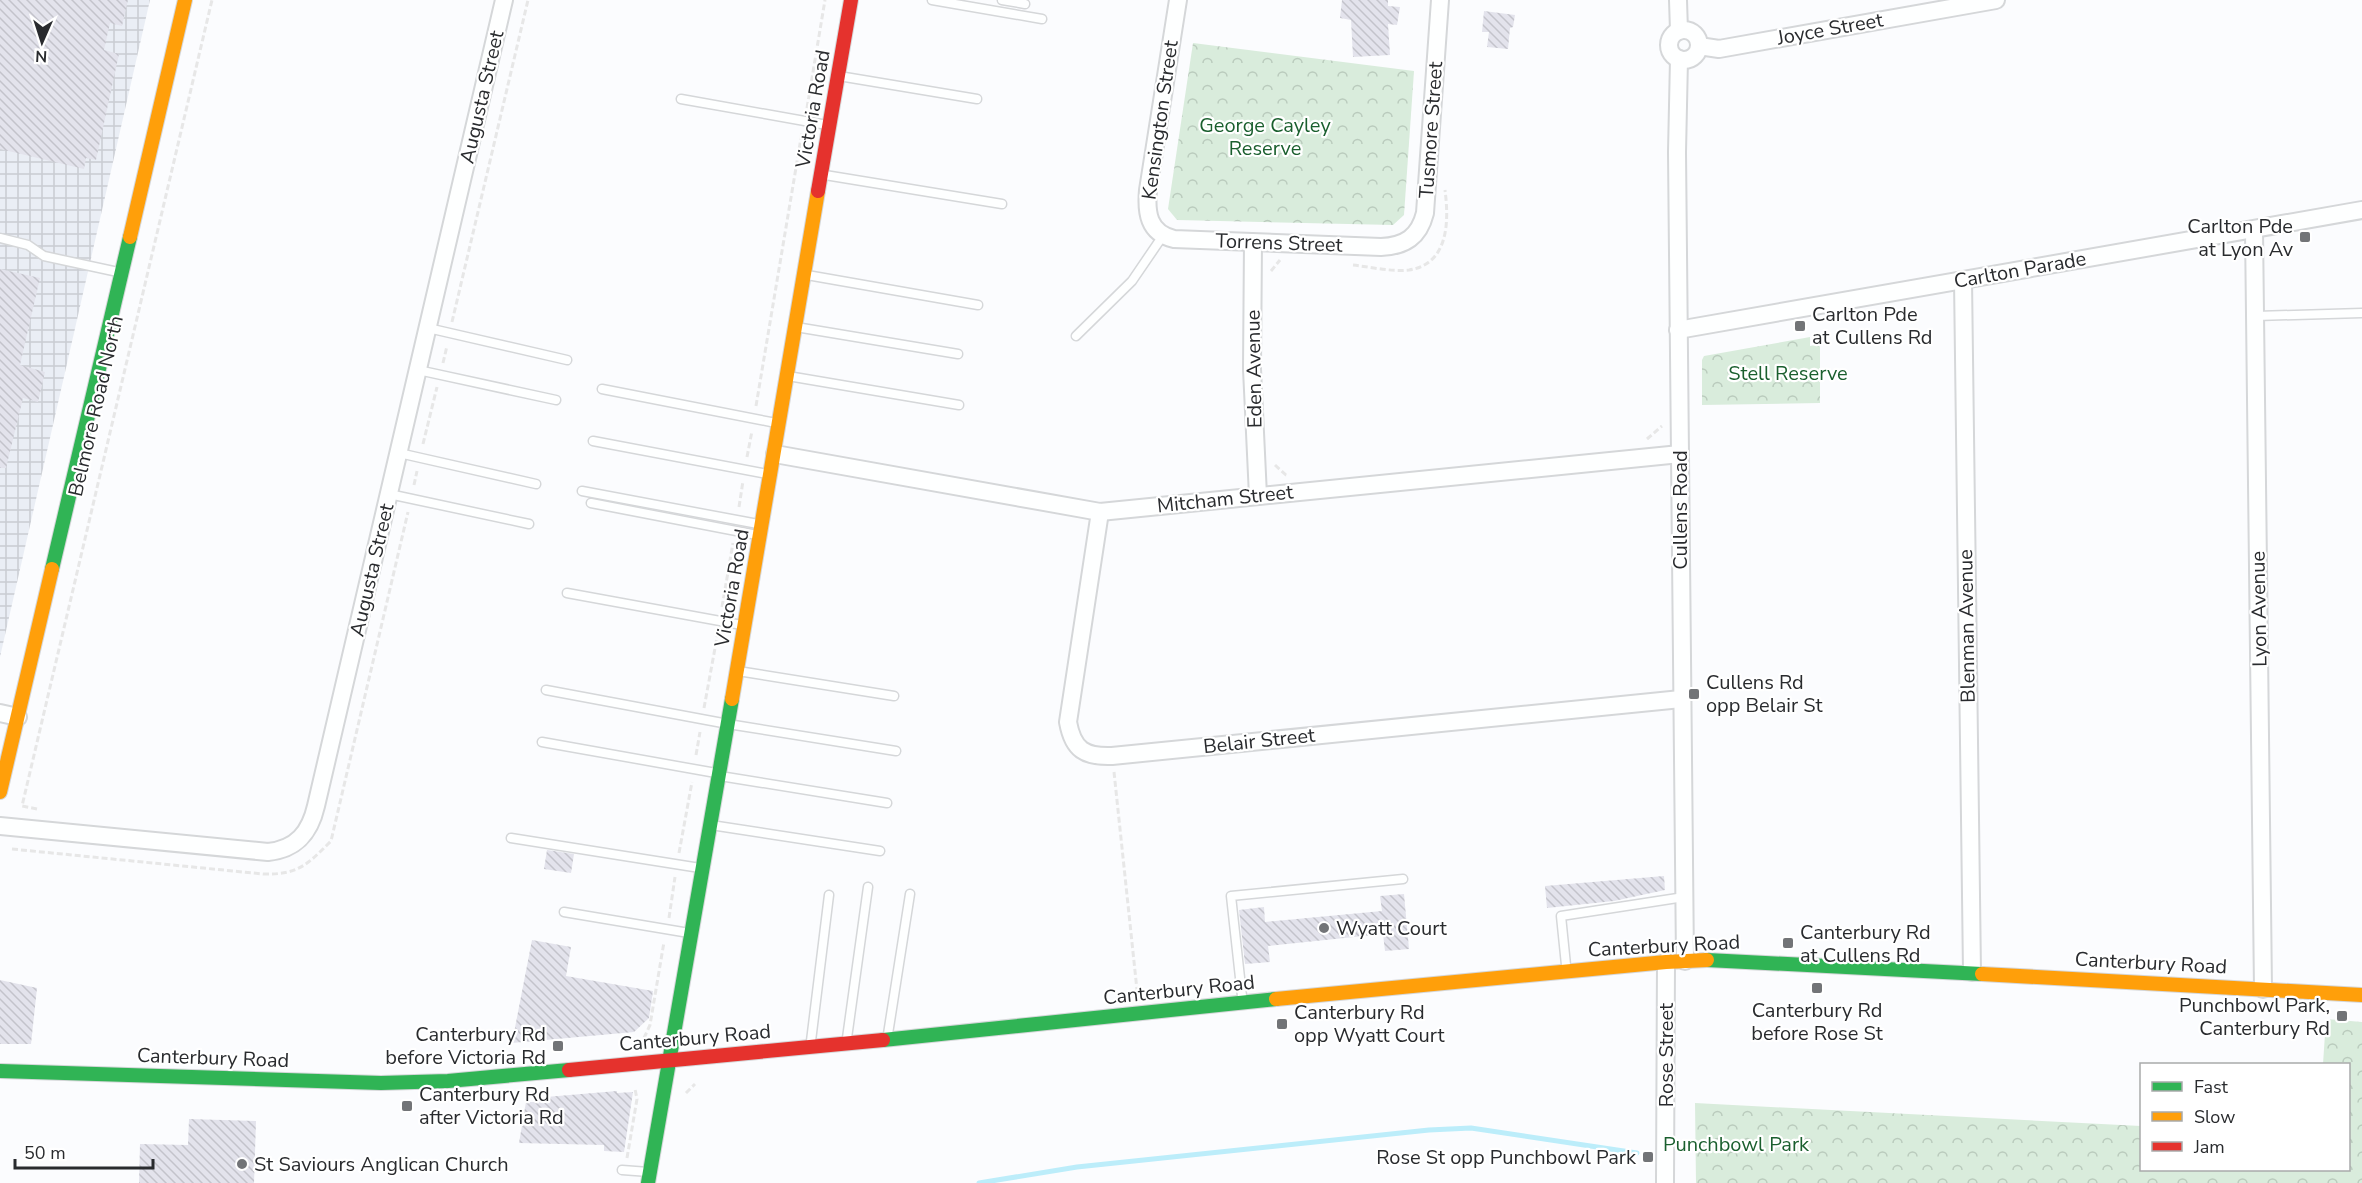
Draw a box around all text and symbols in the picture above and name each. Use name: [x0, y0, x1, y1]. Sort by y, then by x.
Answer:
street label: Joyce Street: [1774, 6, 1886, 52]
north arrow: [12, 12, 72, 72]
street label: Augusta Street: [454, 27, 511, 166]
street label: Kensington Street: [1135, 38, 1185, 201]
text: N: [35, 45, 48, 67]
street label: Victoria Road: [789, 48, 837, 171]
street label: Tusmore Street: [1413, 60, 1449, 199]
park label: George Cayley Reserve: [1199, 112, 1331, 162]
place label: Carlton Pde at Lyon Av: [2187, 213, 2294, 263]
street label: Torrens Street: [1215, 227, 1344, 259]
marker: Carlton Pde at Lyon Av: [2298, 230, 2312, 244]
street label: Carlton Parade: [1952, 245, 2088, 295]
place label: Carlton Pde at Cullens Rd: [1812, 301, 1933, 351]
street label: Eden Avenue: [1239, 310, 1269, 428]
street label: Belmore Road North: [62, 313, 130, 499]
marker: Carlton Pde at Cullens Rd: [1793, 319, 1807, 333]
park label: Stell Reserve: [1728, 360, 1848, 387]
street label: Cullens Road: [1667, 450, 1694, 570]
street label: Mitcham Street: [1156, 478, 1295, 520]
street label: Augusta Street: [344, 500, 401, 639]
street label: Victoria Road: [708, 527, 756, 650]
street label: Blenman Avenue: [1952, 549, 1982, 703]
street label: Lyon Avenue: [2244, 551, 2274, 667]
place label: Cullens Rd opp Belair St: [1706, 669, 1823, 719]
marker: Cullens Rd opp Belair St: [1687, 687, 1701, 701]
street label: Belair Street: [1202, 722, 1317, 760]
place label: Wyatt Court: [1336, 915, 1448, 942]
place label: Canterbury Rd at Cullens Rd: [1800, 919, 1931, 969]
marker: Wyatt Court: [1317, 921, 1331, 935]
street label: Canterbury Road: [1587, 929, 1741, 963]
marker: Canterbury Rd at Cullens Rd: [1781, 936, 1795, 950]
street label: Canterbury Road: [2074, 946, 2228, 980]
street label: Canterbury Road: [1102, 969, 1256, 1011]
marker: Canterbury Rd before Rose St: [1810, 981, 1824, 995]
place label: Punchbowl Park, Canterbury Rd: [2179, 992, 2330, 1042]
place label: Canterbury Rd before Rose St: [1751, 997, 1884, 1047]
place label: Canterbury Rd opp Wyatt Court: [1294, 999, 1445, 1049]
street label: Rose Street: [1653, 1002, 1680, 1107]
marker: Punchbowl Park, Canterbury Rd: [2335, 1009, 2349, 1023]
marker: Canterbury Rd opp Wyatt Court: [1275, 1017, 1289, 1031]
street label: Canterbury Road: [618, 1018, 772, 1058]
place label: Canterbury Rd before Victoria Rd: [385, 1021, 546, 1071]
marker: Canterbury Rd before Victoria Rd: [551, 1039, 565, 1053]
street label: Canterbury Road: [136, 1042, 290, 1074]
legend: [2140, 1063, 2350, 1171]
text: Fast: [2194, 1075, 2229, 1099]
place label: Canterbury Rd after Victoria Rd: [419, 1081, 564, 1131]
marker: Canterbury Rd after Victoria Rd: [400, 1099, 414, 1113]
text: Slow: [2194, 1105, 2235, 1129]
park label: Punchbowl Park: [1663, 1131, 1810, 1158]
scale bar: [15, 1132, 153, 1170]
text: Jam: [2193, 1135, 2225, 1159]
text: 50 m: [24, 1141, 66, 1165]
place label: Rose St opp Punchbowl Park: [1376, 1144, 1637, 1171]
marker: Rose St opp Punchbowl Park: [1641, 1150, 1655, 1164]
place label: St Saviours Anglican Church: [254, 1151, 509, 1178]
marker: St Saviours Anglican Church: [235, 1157, 249, 1171]

